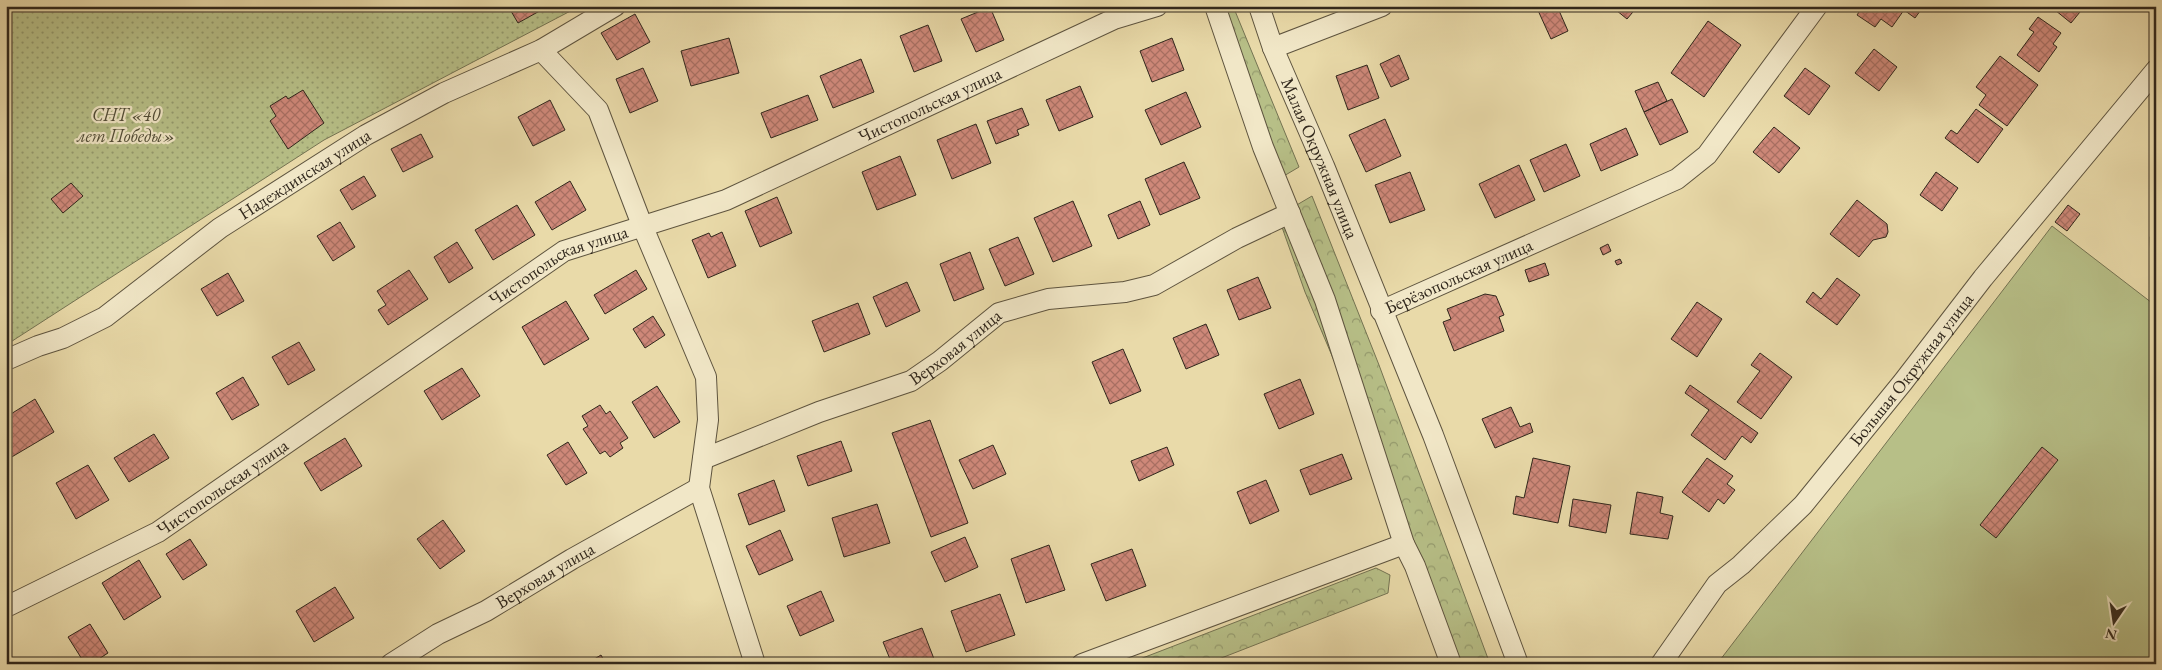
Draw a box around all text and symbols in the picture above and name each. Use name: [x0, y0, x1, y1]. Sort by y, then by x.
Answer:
street label: Чистопольская улица: [854, 61, 1006, 148]
street label: Малая Окружная улица: [1276, 74, 1365, 243]
park label: СНТ «40 лет Победы»: [76, 103, 175, 147]
street label: Надеждинская улица: [234, 122, 375, 224]
street label: Чистопольская улица: [484, 219, 631, 311]
street label: Берёзопольская улица: [1381, 233, 1537, 319]
street label: Большая Окружная улица: [1844, 288, 1979, 450]
street label: Верховая улица: [904, 303, 1007, 390]
street label: Чистопольская улица: [152, 433, 293, 541]
street label: Верховая улица: [491, 536, 599, 613]
north arrow: [2090, 598, 2140, 648]
text: N: [2103, 624, 2119, 645]

